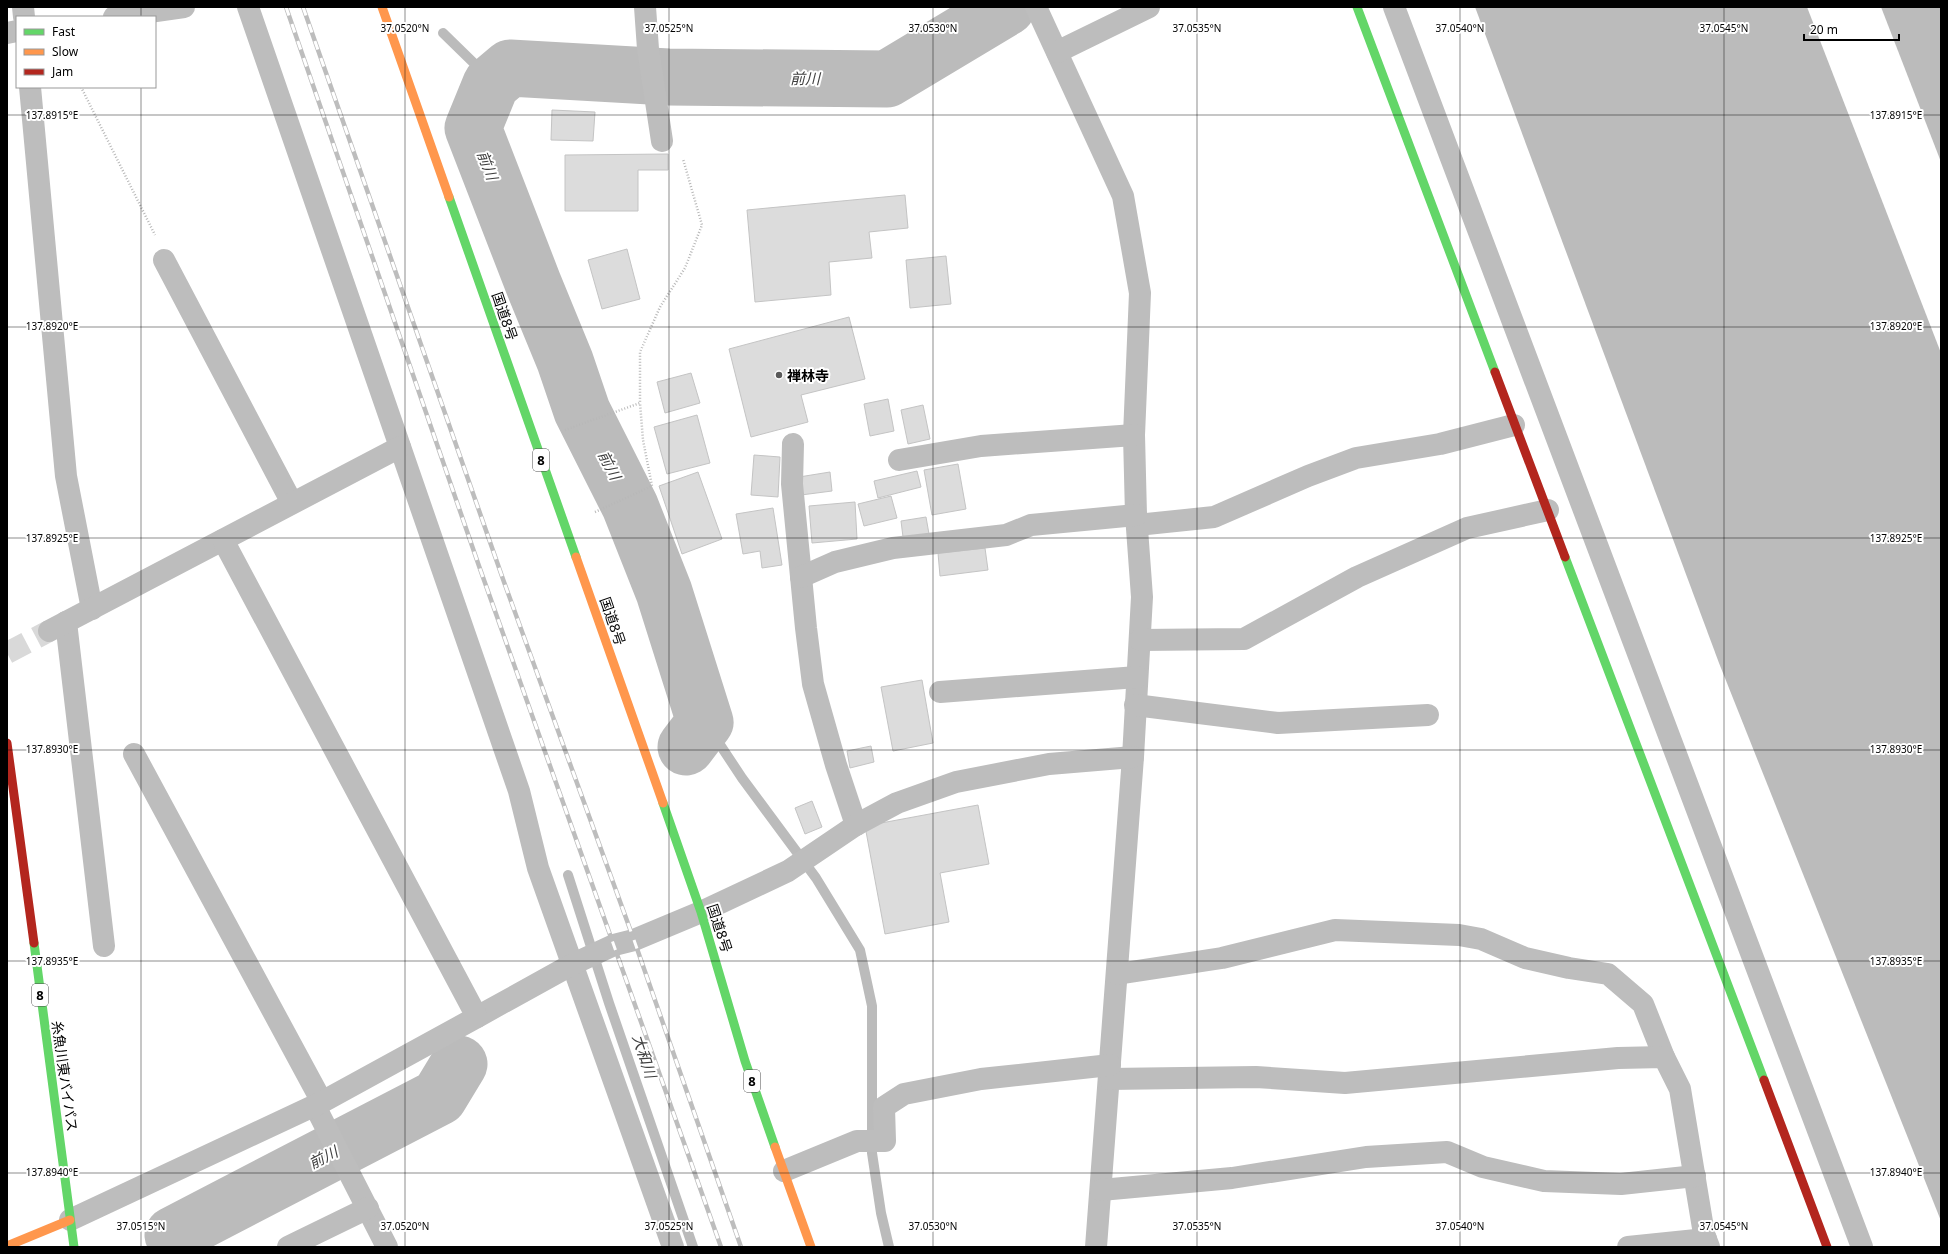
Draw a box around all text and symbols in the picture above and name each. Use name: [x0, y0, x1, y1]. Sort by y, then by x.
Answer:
legend: [16, 16, 156, 88]
scale bar: [1804, 16, 1899, 42]
text: 37.0520°N: [381, 21, 429, 35]
text: 37.0525°N: [645, 21, 693, 35]
text: 37.0530°N: [909, 21, 957, 35]
text: 37.0535°N: [1173, 21, 1221, 35]
text: 37.0540°N: [1436, 21, 1484, 35]
text: 37.0545°N: [1700, 21, 1748, 35]
text: 20 m: [1810, 21, 1838, 38]
text: Fast: [52, 23, 76, 40]
text: Slow: [52, 43, 79, 60]
text: Jam: [51, 63, 73, 80]
water label: 前川: [790, 68, 822, 88]
text: 137.8915°E: [26, 108, 78, 122]
text: 137.8915°E: [1870, 108, 1922, 122]
water label: 前川: [473, 147, 503, 184]
street label: 国道8号: [488, 289, 522, 343]
text: 137.8920°E: [26, 319, 78, 333]
text: 137.8920°E: [1870, 319, 1922, 333]
place label: 禅林寺: [787, 366, 829, 385]
marker: 禅林寺: [774, 370, 784, 380]
water label: 前川: [594, 447, 627, 485]
road number: 8: [533, 449, 549, 471]
text: 137.8925°E: [26, 531, 78, 545]
text: 137.8925°E: [1870, 531, 1922, 545]
street label: 国道8号: [596, 594, 630, 648]
text: 137.8930°E: [26, 742, 78, 756]
text: 137.8930°E: [1870, 742, 1922, 756]
street label: 国道8号: [703, 901, 737, 955]
text: 137.8935°E: [26, 954, 78, 968]
text: 137.8935°E: [1870, 954, 1922, 968]
road number: 8: [32, 984, 48, 1006]
street label: 糸魚川東バイパス: [48, 1019, 82, 1133]
water label: 大和川: [629, 1032, 662, 1082]
road number: 8: [744, 1070, 760, 1092]
water label: 前川: [305, 1140, 343, 1173]
text: 137.8940°E: [26, 1165, 78, 1179]
text: 137.8940°E: [1870, 1165, 1922, 1179]
text: 37.0515°N: [117, 1219, 165, 1233]
text: 37.0520°N: [381, 1219, 429, 1233]
text: 37.0525°N: [645, 1219, 693, 1233]
text: 37.0530°N: [909, 1219, 957, 1233]
text: 37.0535°N: [1173, 1219, 1221, 1233]
text: 37.0540°N: [1436, 1219, 1484, 1233]
text: 37.0545°N: [1700, 1219, 1748, 1233]

